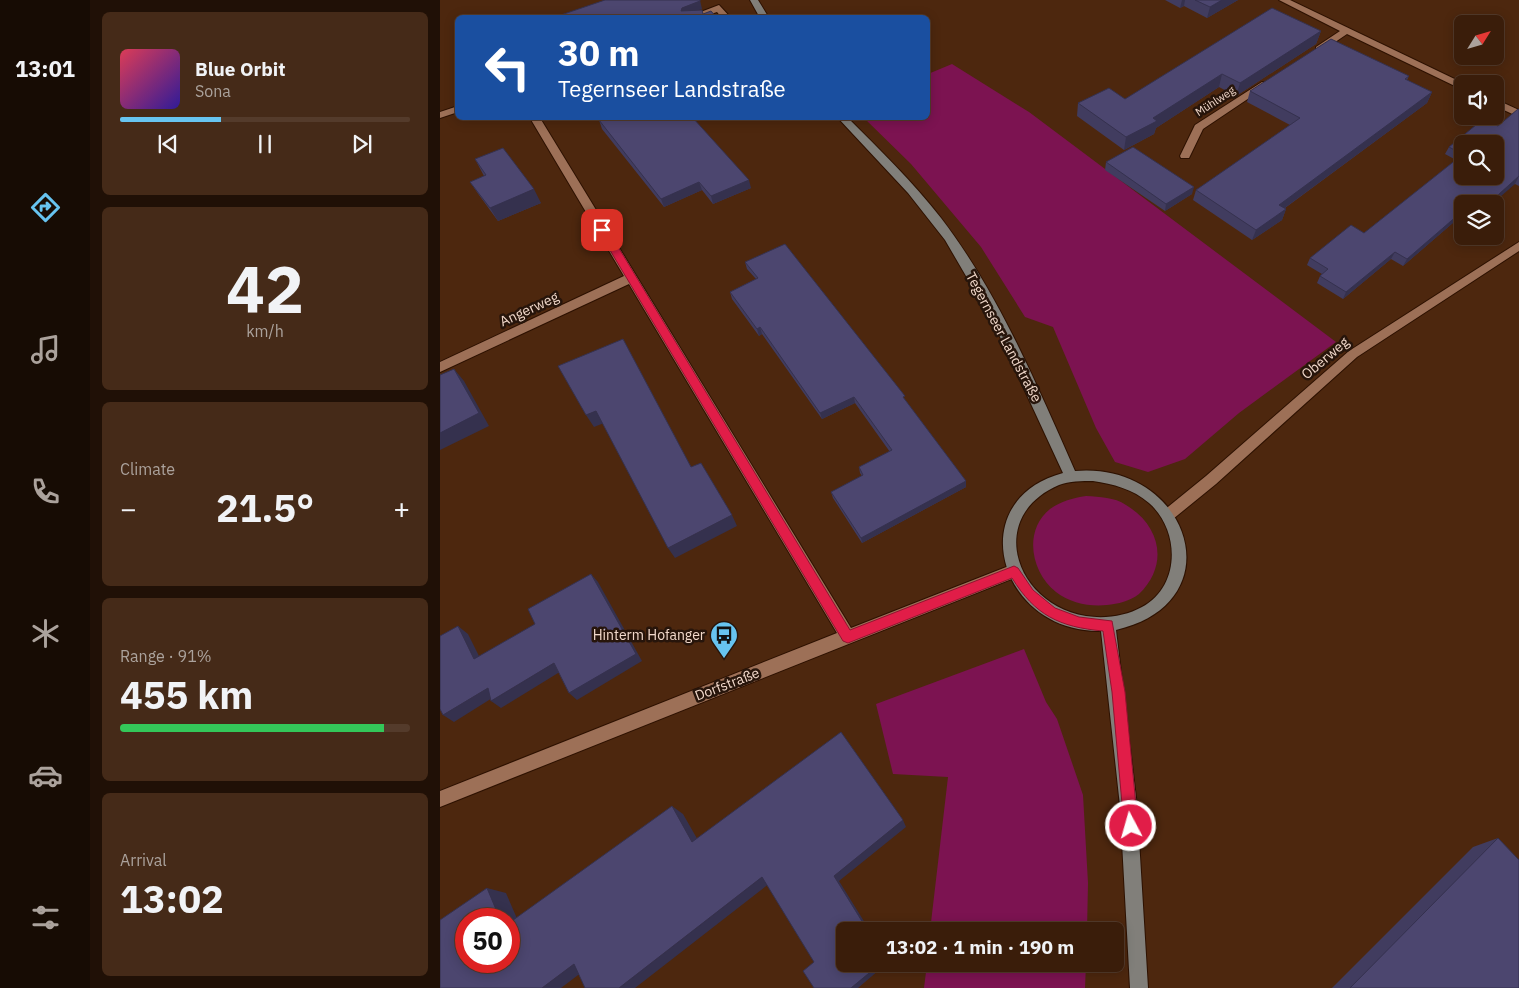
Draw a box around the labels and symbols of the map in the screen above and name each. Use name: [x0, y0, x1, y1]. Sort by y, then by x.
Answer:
north arrow: [1454, 15, 1504, 65]
street label: Mühlweg: [1192, 83, 1238, 119]
pin: [581, 209, 623, 251]
street label: Tegernseer Landstraße: [962, 269, 1046, 405]
street label: Angerweg: [497, 287, 562, 330]
street label: Oberweg: [1298, 332, 1353, 383]
bus stop icon: Hinterm Hofanger: [709, 620, 739, 659]
place label: Hinterm Hofanger: [593, 626, 705, 644]
street label: Dorfstraße: [692, 663, 762, 705]
position arrow: [1104, 799, 1156, 851]
speed limit sign: 50: [455, 908, 520, 973]

